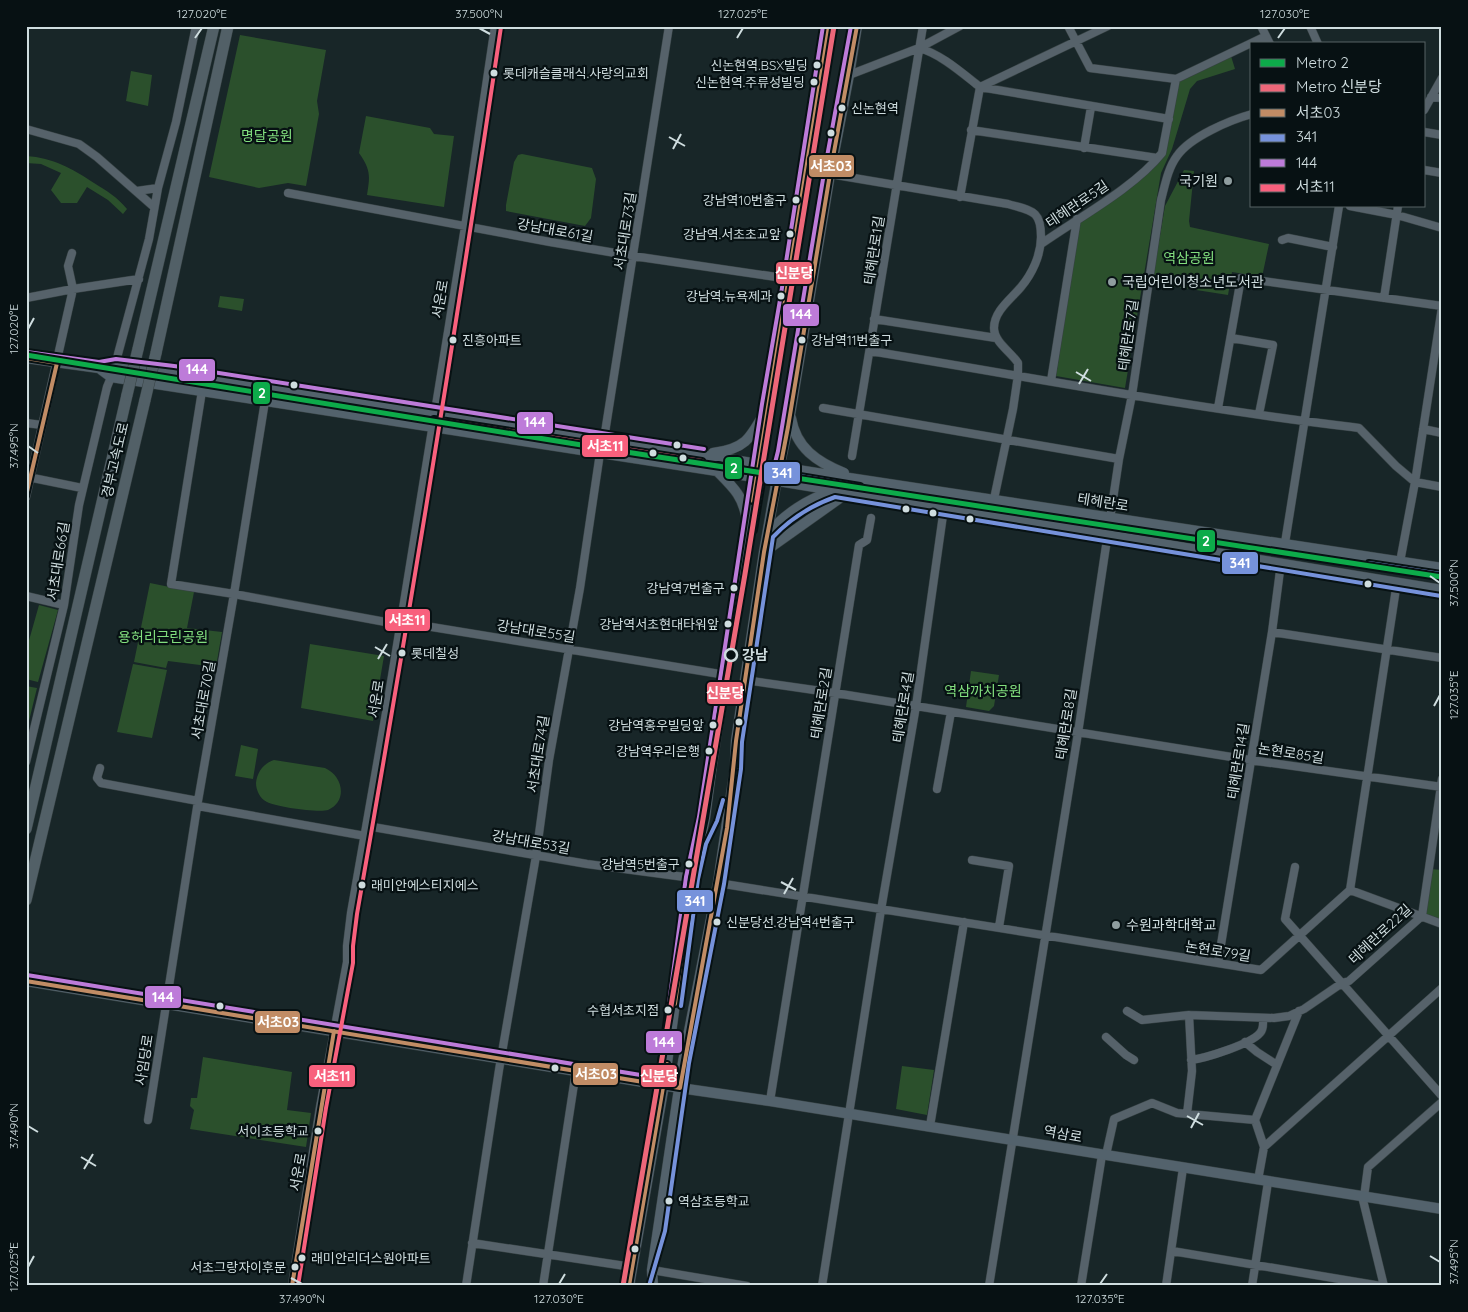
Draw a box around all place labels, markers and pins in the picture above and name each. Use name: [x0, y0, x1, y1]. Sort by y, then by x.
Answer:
place label: 신논현역.BSX빌딩: [710, 57, 808, 73]
marker: 신논현역.BSX빌딩: [812, 60, 822, 70]
place label: 롯데캐슬클래식.사랑의교회: [503, 65, 649, 81]
marker: 롯데캐슬클래식.사랑의교회: [489, 68, 499, 78]
place label: 신논현역.주류성빌딩: [695, 74, 805, 90]
marker: 신논현역.주류성빌딩: [809, 77, 819, 87]
place label: 신논현역: [851, 100, 899, 116]
marker: 신논현역: [837, 103, 847, 113]
unlabelled marker: [826, 128, 836, 138]
place label: 국기원: [1179, 172, 1218, 190]
marker: 국기원: [1222, 175, 1234, 187]
place label: 강남역10번출구: [703, 192, 787, 208]
marker: 강남역10번출구: [791, 195, 801, 205]
place label: 강남역.서초초교앞: [683, 226, 781, 242]
marker: 강남역.서초초교앞: [785, 229, 795, 239]
place label: 국립어린이청소년도서관: [1122, 273, 1264, 291]
marker: 국립어린이청소년도서관: [1106, 276, 1118, 288]
place label: 강남역.뉴욕제과: [686, 288, 772, 304]
marker: 강남역.뉴욕제과: [776, 291, 786, 301]
place label: 진흥아파트: [462, 332, 522, 348]
place label: 강남역11번출구: [811, 332, 892, 348]
marker: 진흥아파트: [448, 335, 458, 345]
marker: 강남역11번출구: [797, 335, 807, 345]
unlabelled marker: [289, 380, 299, 390]
unlabelled marker: [672, 440, 682, 450]
unlabelled marker: [648, 448, 658, 458]
unlabelled marker: [678, 453, 688, 463]
unlabelled marker: [901, 504, 911, 514]
unlabelled marker: [928, 508, 938, 518]
unlabelled marker: [965, 514, 975, 524]
unlabelled marker: [1363, 579, 1373, 589]
place label: 강남역7번출구: [647, 580, 725, 596]
marker: 강남역7번출구: [729, 583, 739, 593]
place label: 강남역서초현대타워앞: [599, 616, 719, 632]
marker: 강남역서초현대타워앞: [723, 619, 733, 629]
place label: 롯데칠성: [411, 645, 459, 661]
place label: 강남: [742, 646, 768, 664]
marker: 롯데칠성: [397, 648, 407, 658]
marker: 강남: [724, 648, 738, 662]
place label: 강남역홍우빌딩앞: [608, 717, 704, 733]
unlabelled marker: [734, 717, 744, 727]
marker: 강남역홍우빌딩앞: [708, 720, 718, 730]
place label: 강남역우리은행: [616, 743, 700, 759]
marker: 강남역우리은행: [704, 746, 714, 756]
place label: 강남역5번출구: [601, 856, 680, 872]
marker: 강남역5번출구: [684, 859, 694, 869]
place label: 래미안에스티지에스: [371, 877, 479, 893]
marker: 래미안에스티지에스: [357, 880, 367, 890]
place label: 신분당선.강남역4번출구: [726, 914, 855, 930]
place label: 수원과학대학교: [1126, 916, 1216, 934]
marker: 신분당선.강남역4번출구: [712, 917, 722, 927]
marker: 수원과학대학교: [1110, 919, 1122, 931]
unlabelled marker: [215, 1001, 225, 1011]
place label: 수협서초지점: [587, 1002, 659, 1018]
marker: 수협서초지점: [663, 1005, 673, 1015]
unlabelled marker: [550, 1063, 560, 1073]
place label: 서이초등학교: [237, 1123, 309, 1139]
marker: 서이초등학교: [313, 1126, 323, 1136]
place label: 역삼초등학교: [678, 1193, 750, 1209]
marker: 역삼초등학교: [664, 1196, 674, 1206]
unlabelled marker: [630, 1244, 640, 1254]
place label: 래미안리더스원아파트: [311, 1250, 431, 1266]
marker: 래미안리더스원아파트: [297, 1253, 307, 1263]
place label: 서초그랑자이후문: [190, 1259, 286, 1275]
marker: 서초그랑자이후문: [290, 1262, 300, 1272]

